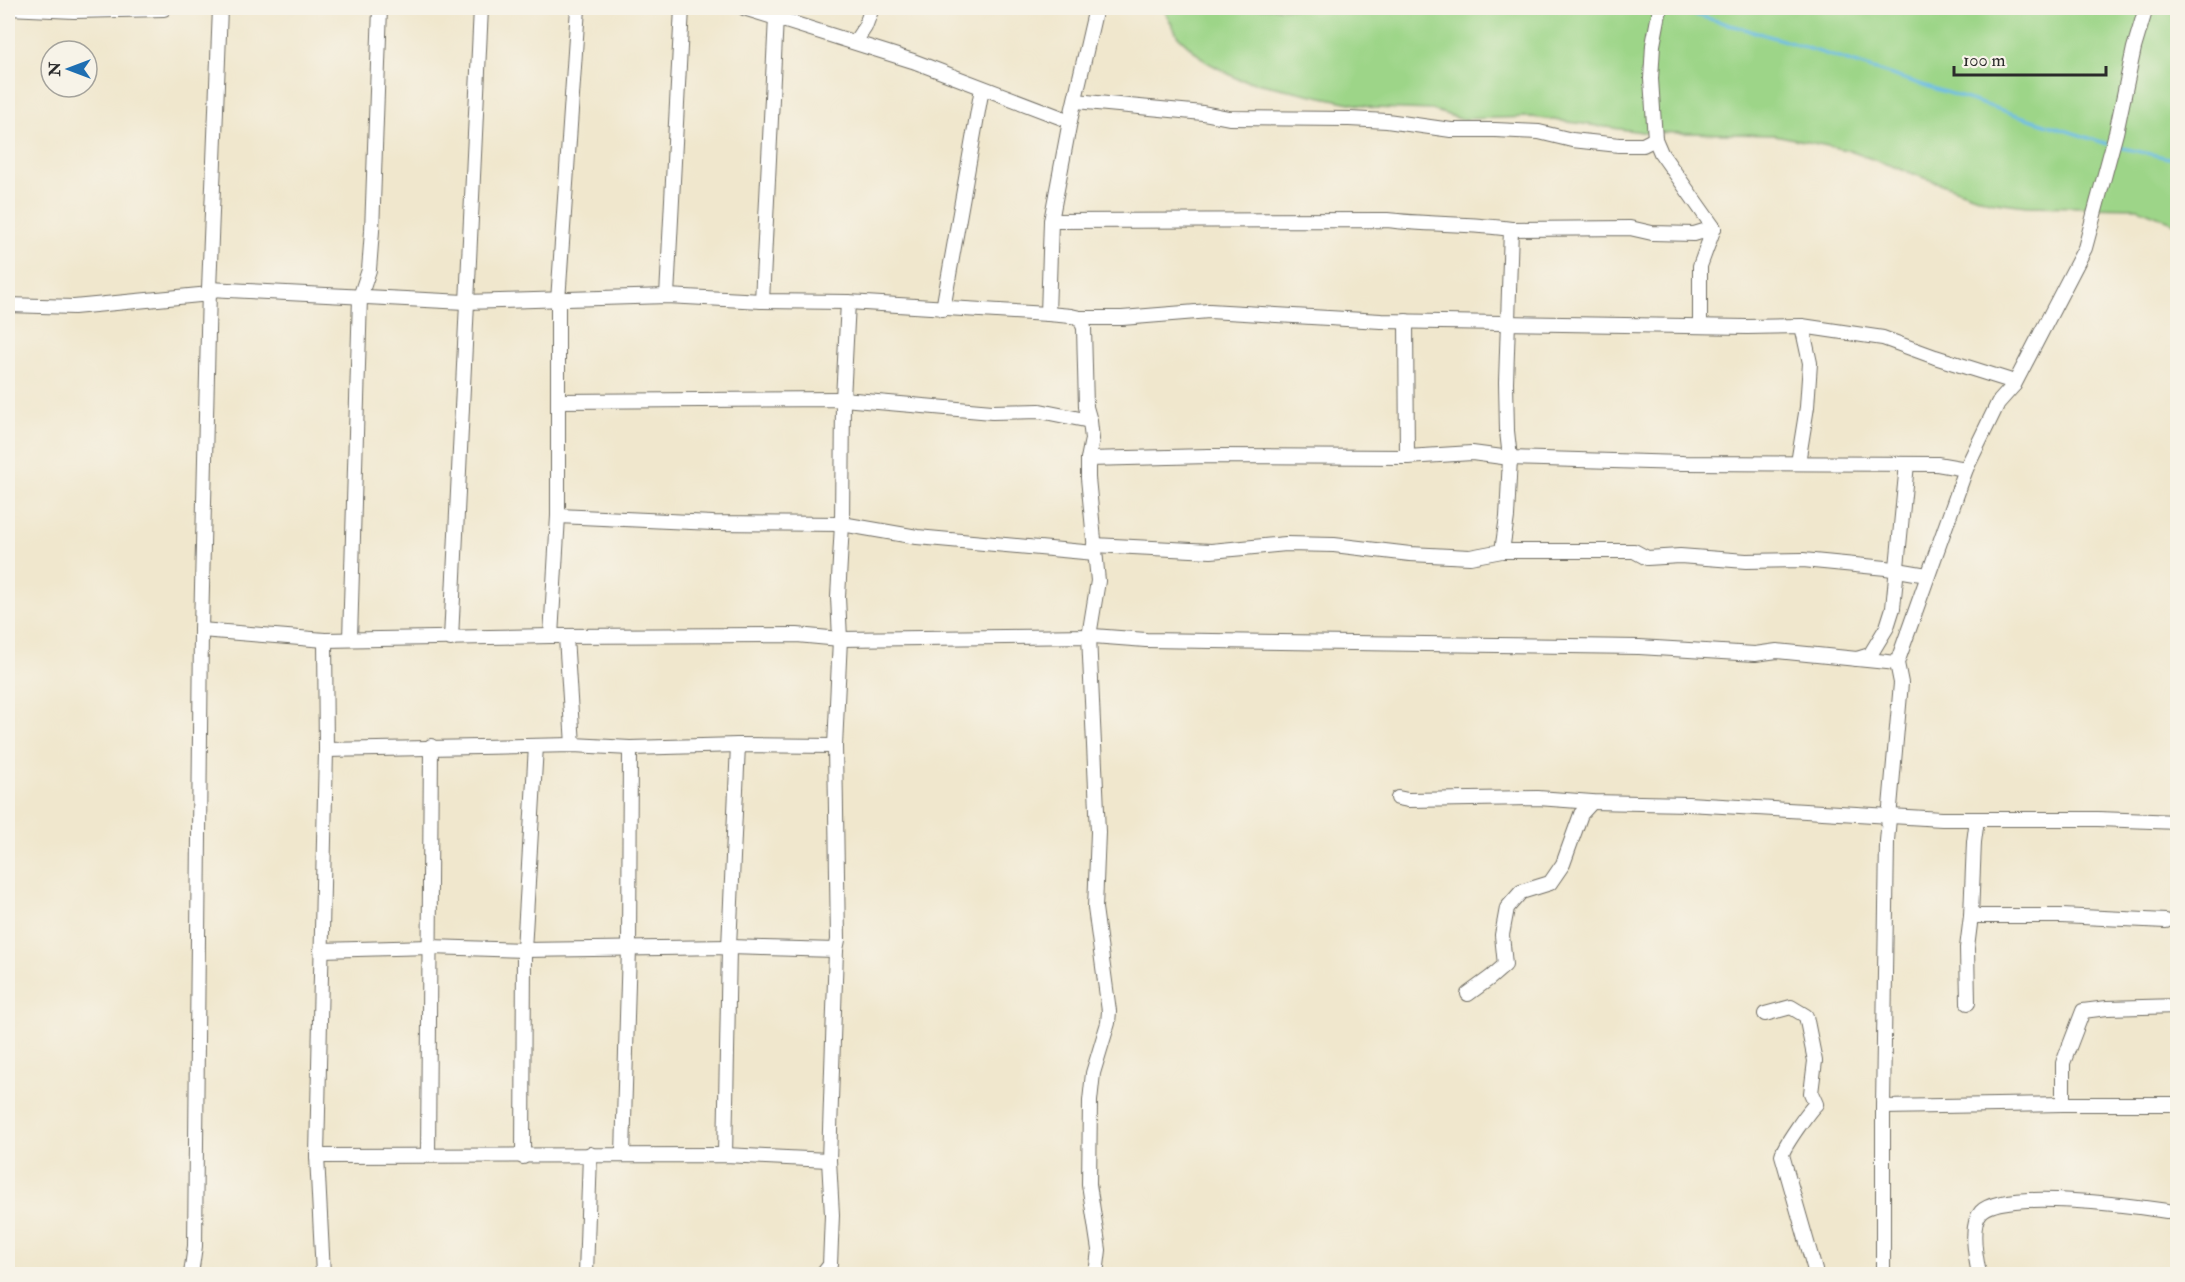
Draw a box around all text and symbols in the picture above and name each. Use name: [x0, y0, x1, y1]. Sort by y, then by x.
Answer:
north arrow: [39, 39, 99, 99]
scale bar: [1954, 39, 2106, 77]
text: 100 m: [1963, 49, 2006, 72]
text: N: [45, 61, 65, 77]

